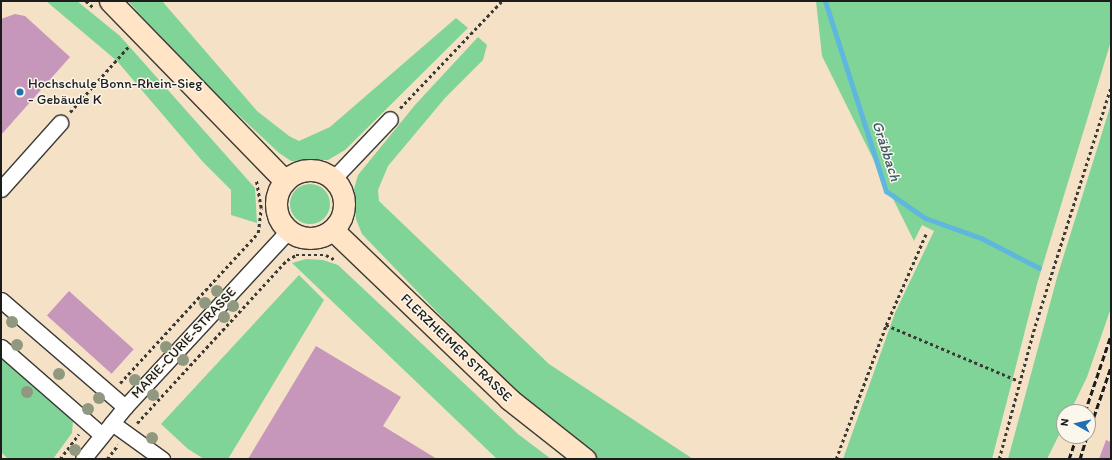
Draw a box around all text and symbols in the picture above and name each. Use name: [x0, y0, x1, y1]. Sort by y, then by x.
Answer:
place label: Hochschule Bonn-Rhein-Sieg - Gebäude K: [28, 76, 202, 108]
marker: Hochschule Bonn-Rhein-Sieg - Gebäude K: [15, 87, 25, 97]
water label: Gräbbach: [868, 119, 904, 183]
street label: MARIE-CURIE-STRASSE: [128, 284, 240, 402]
street label: FLERZHEIMER STRASSE: [397, 290, 515, 406]
north arrow: [1056, 404, 1096, 444]
text: N: [1058, 418, 1072, 427]

